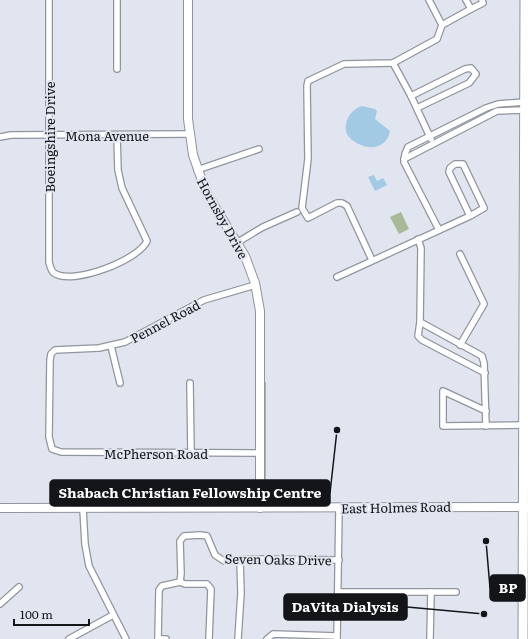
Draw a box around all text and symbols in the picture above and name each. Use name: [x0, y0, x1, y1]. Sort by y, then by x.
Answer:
street label: Boeingshire Drive: [40, 81, 59, 193]
street label: Mona Avenue: [65, 126, 149, 145]
street label: Hornsby Drive: [193, 174, 253, 262]
street label: Pennel Road: [127, 295, 203, 347]
street label: McPherson Road: [104, 444, 208, 463]
callout: Shabach Christian Fellowship Centre: [50, 480, 330, 506]
text: Shabach Christian Fellowship Centre: [58, 482, 322, 502]
street label: East Holmes Road: [341, 497, 451, 517]
street label: Seven Oaks Drive: [224, 549, 332, 569]
callout: BP: [490, 575, 525, 601]
text: BP: [499, 577, 517, 597]
callout: DaVita Dialysis: [284, 594, 407, 620]
text: DaVita Dialysis: [291, 596, 399, 616]
scale bar: [14, 601, 89, 627]
text: 100 m: [20, 605, 53, 623]

